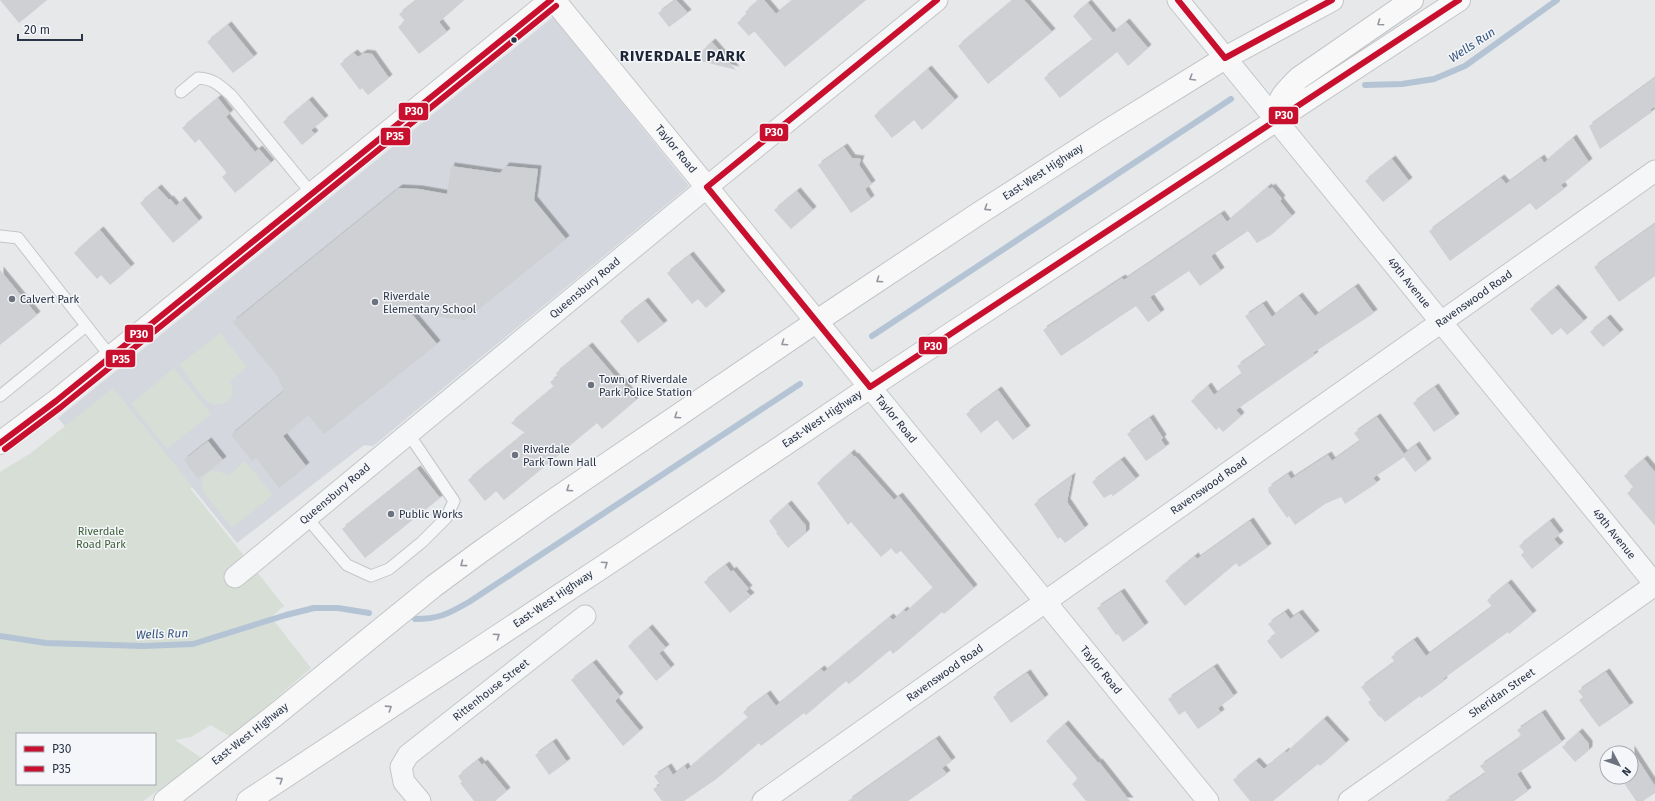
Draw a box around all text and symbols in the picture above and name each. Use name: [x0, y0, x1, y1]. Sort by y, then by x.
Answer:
scale bar: [18, 16, 82, 42]
one-way arrow: [1378, 18, 1385, 25]
text: 20 m: [24, 23, 50, 37]
water label: Wells Run: [1446, 25, 1498, 65]
unlabelled marker: [509, 35, 519, 45]
district label: RIVERDALE PARK: [620, 47, 746, 65]
one-way arrow: [1189, 74, 1196, 81]
line badge: P30: [398, 102, 429, 121]
text: P30: [405, 105, 424, 118]
line badge: P30: [1268, 106, 1299, 125]
text: P30: [1275, 109, 1294, 122]
street label: Taylor Road: [653, 122, 699, 176]
line badge: P30: [759, 123, 789, 142]
text: P30: [765, 126, 784, 139]
line badge: P35: [380, 127, 411, 146]
text: P35: [386, 130, 404, 143]
street label: East-West Highway: [1000, 141, 1086, 203]
one-way arrow: [985, 203, 992, 210]
street label: Queensbury Road: [547, 255, 623, 321]
street label: 49th Avenue: [1385, 255, 1433, 311]
street label: Ravenswood Road: [1433, 268, 1515, 330]
one-way arrow: [876, 275, 883, 282]
place label: Riverdale Elementary School: [383, 290, 476, 316]
place label: Calvert Park: [20, 293, 80, 306]
marker: Calvert Park: [7, 294, 17, 304]
marker: Riverdale Elementary School: [370, 297, 380, 307]
line badge: P30: [124, 324, 154, 343]
text: P30: [130, 328, 149, 341]
line badge: P30: [918, 336, 948, 355]
one-way arrow: [782, 338, 789, 345]
text: P30: [924, 340, 943, 353]
line badge: P35: [105, 349, 136, 368]
text: P35: [112, 353, 130, 366]
place label: Town of Riverdale Park Police Station: [599, 373, 692, 399]
marker: Town of Riverdale Park Police Station: [586, 380, 596, 390]
street label: East-West Highway: [780, 387, 865, 451]
street label: Taylor Road: [873, 392, 919, 446]
one-way arrow: [674, 411, 681, 419]
place label: Riverdale Park Town Hall: [523, 443, 596, 469]
marker: Riverdale Park Town Hall: [510, 450, 520, 460]
street label: Ravenswood Road: [1168, 455, 1250, 517]
street label: Queensbury Road: [297, 461, 373, 527]
one-way arrow: [567, 484, 574, 491]
street label: 49th Avenue: [1590, 506, 1638, 562]
place label: Public Works: [399, 508, 463, 521]
marker: Public Works: [386, 509, 396, 519]
park label: Riverdale Road Park: [76, 525, 126, 551]
one-way arrow: [460, 559, 467, 567]
one-way arrow: [601, 562, 608, 569]
street label: East-West Highway: [511, 567, 596, 631]
water label: Wells Run: [135, 626, 189, 642]
one-way arrow: [493, 634, 500, 641]
street label: Ravenswood Road: [904, 642, 986, 704]
street label: Taylor Road: [1078, 643, 1124, 697]
street label: Rittenhouse Street: [450, 656, 532, 724]
street label: Sheridan Street: [1467, 665, 1538, 721]
street label: East-West Highway: [209, 700, 291, 768]
one-way arrow: [385, 705, 392, 713]
legend: [16, 733, 156, 785]
text: P30: [52, 742, 72, 756]
north arrow: [1599, 745, 1639, 785]
text: P35: [52, 762, 71, 776]
text: N: [1619, 764, 1633, 778]
one-way arrow: [276, 777, 283, 784]

